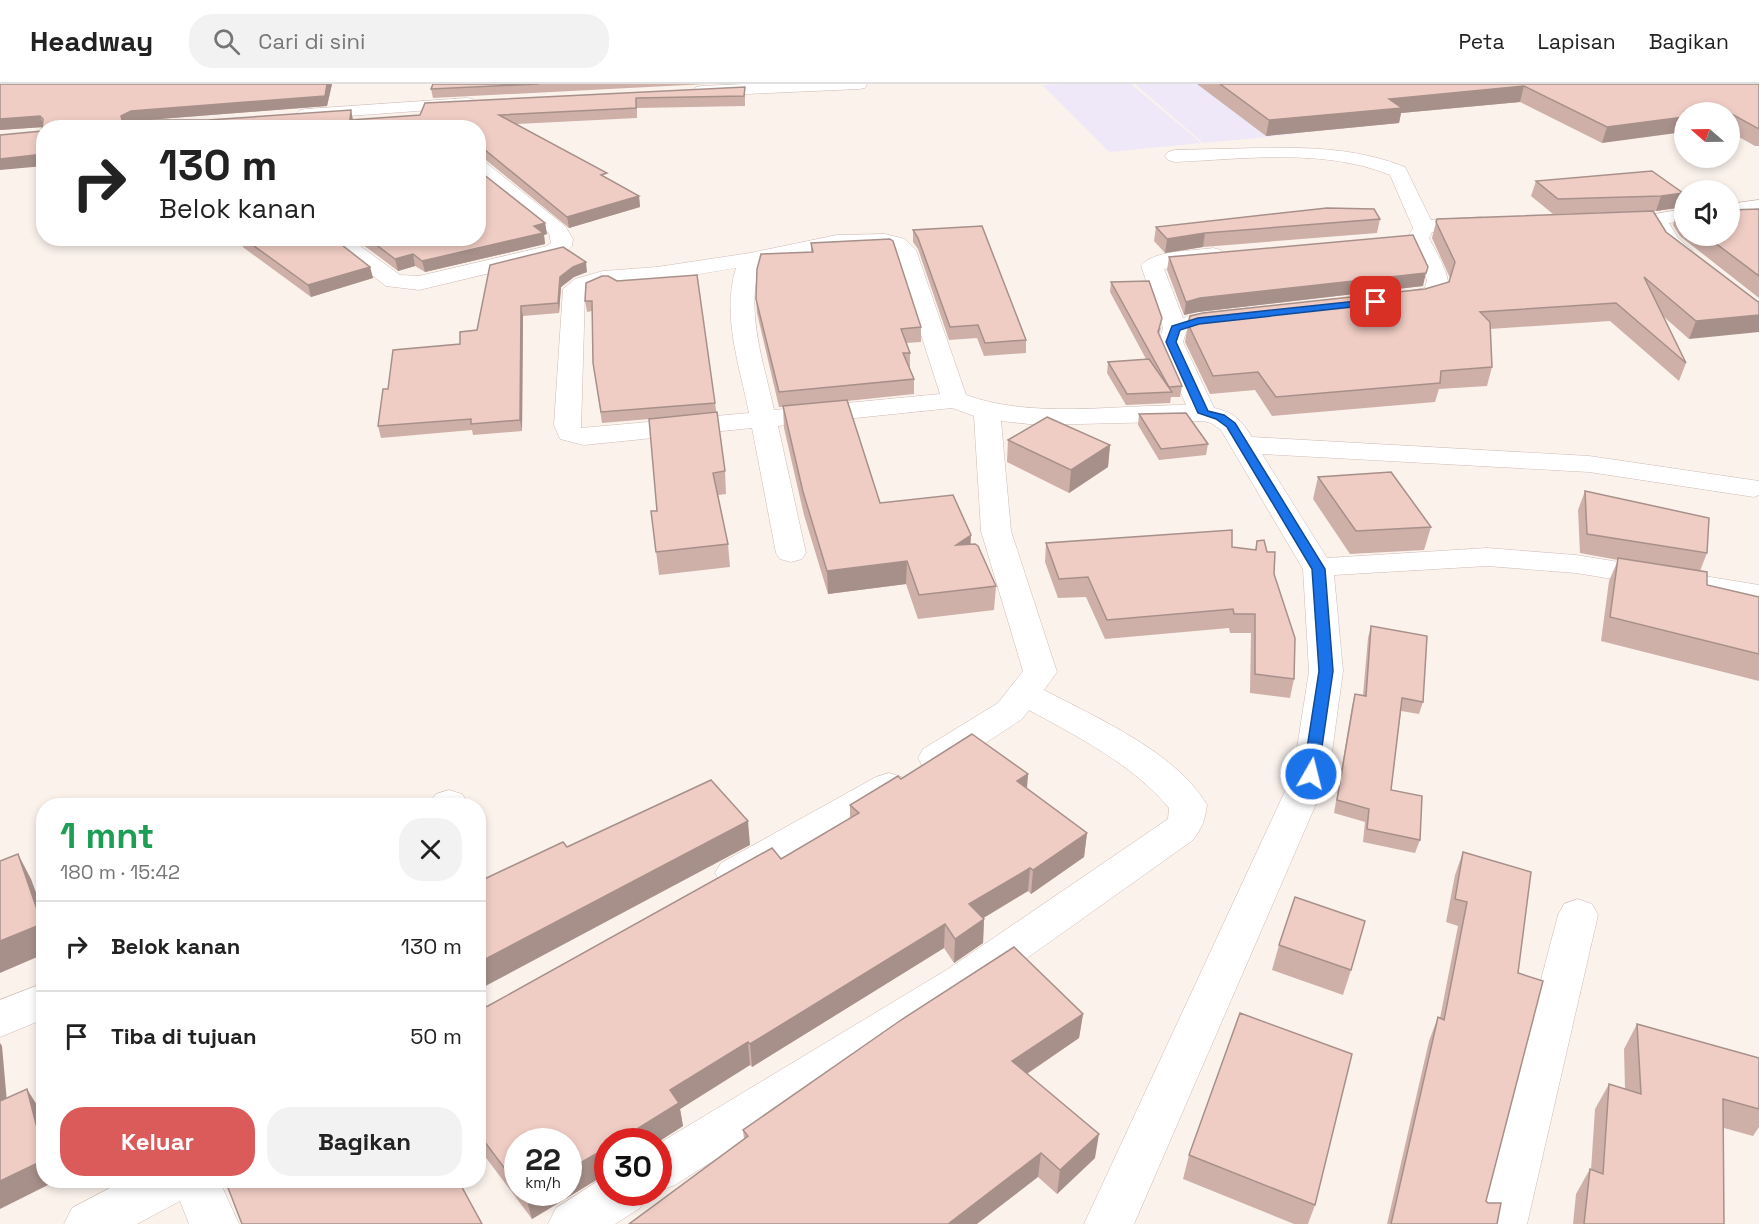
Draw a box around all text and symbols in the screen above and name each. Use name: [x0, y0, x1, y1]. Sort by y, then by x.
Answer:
search box: [189, 14, 609, 68]
text: Headway: [30, 23, 153, 59]
icon: search: [210, 25, 243, 58]
text: Cari di sini: [258, 27, 365, 55]
text: Peta: [1459, 28, 1505, 55]
text: Lapisan: [1538, 28, 1616, 55]
text: Bagikan: [1649, 28, 1729, 55]
north arrow: [1674, 102, 1740, 168]
map controls: [1674, 102, 1740, 246]
text: 130 m: [159, 139, 277, 192]
icon: right: [60, 144, 138, 222]
button: sound: [1674, 180, 1740, 246]
text: Belok kanan: [159, 191, 316, 226]
pin: [1350, 276, 1401, 327]
icon: arrive: [1359, 285, 1392, 318]
position arrow: [1279, 742, 1343, 806]
text: 1 mnt: [60, 813, 154, 859]
button: close: [399, 818, 462, 881]
text: 180 m · 15:42: [60, 859, 180, 885]
icon: right: [60, 930, 93, 963]
text: Belok kanan: [111, 932, 240, 960]
text: 130 m: [401, 932, 462, 960]
icon: arrive: [60, 1020, 93, 1053]
text: Tiba di tujuan: [111, 1022, 257, 1050]
text: 50 m: [410, 1022, 462, 1050]
button: Keluar: [60, 1107, 255, 1176]
button: Bagikan: [267, 1107, 462, 1176]
speed limit sign: 30: [594, 1128, 672, 1206]
text: 22: [525, 1140, 561, 1179]
text: km/h: [525, 1173, 561, 1192]

